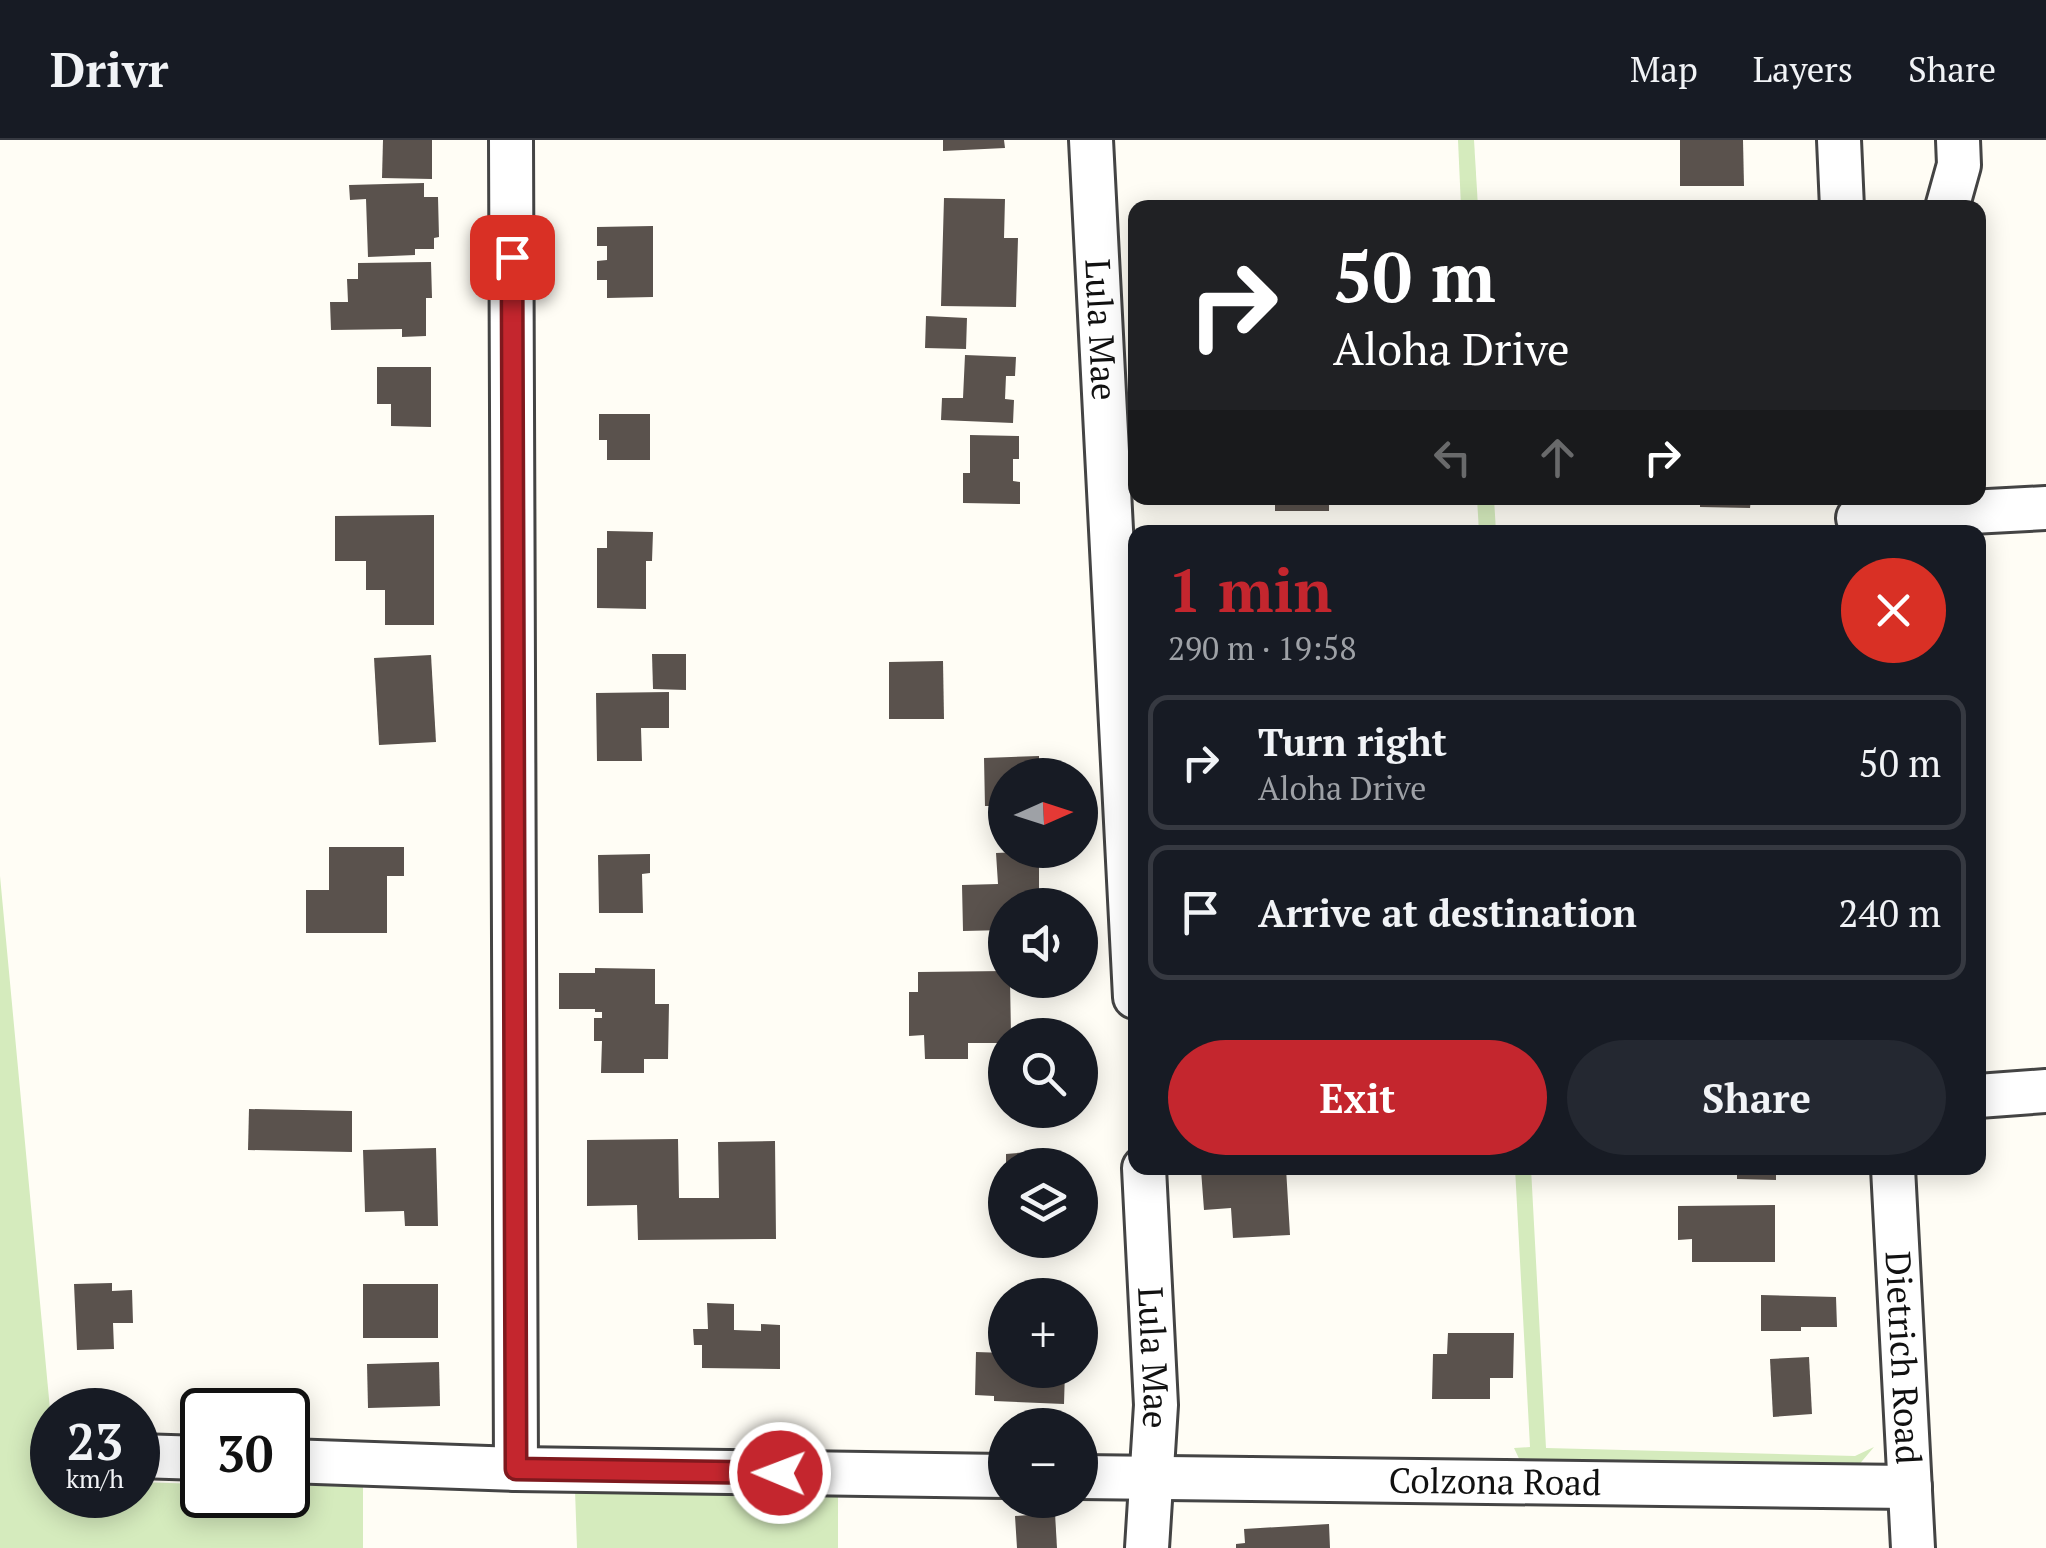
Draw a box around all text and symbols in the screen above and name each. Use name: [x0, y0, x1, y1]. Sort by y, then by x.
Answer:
text: Drivr: [50, 37, 169, 101]
text: Map: [1630, 46, 1698, 92]
text: Layers: [1753, 46, 1853, 92]
text: Share: [1908, 46, 1996, 92]
pin: [470, 215, 555, 300]
text: 50 m: [1333, 229, 1496, 322]
icon: arrive: [485, 230, 540, 285]
icon: right: [1168, 240, 1298, 370]
street label: Lula Mae: [1075, 258, 1128, 402]
text: Aloha Drive: [1333, 318, 1570, 378]
icon: left: [1425, 430, 1480, 485]
icon: ahead: [1530, 430, 1585, 485]
icon: right: [1635, 430, 1690, 485]
text: 1 min: [1168, 550, 1332, 629]
button: close: [1841, 558, 1946, 663]
text: 290 m · 19:58: [1168, 627, 1356, 669]
text: Turn right: [1258, 717, 1447, 767]
icon: right: [1173, 735, 1228, 790]
text: 50 m: [1858, 738, 1941, 788]
north arrow: [988, 758, 1098, 868]
map controls: [988, 758, 1098, 1518]
text: Aloha Drive: [1258, 767, 1426, 809]
icon: arrive: [1173, 885, 1228, 940]
button: sound: [988, 888, 1098, 998]
text: Arrive at destination: [1258, 888, 1637, 938]
text: 240 m: [1838, 888, 1941, 938]
button: search: [988, 1018, 1098, 1128]
button: Exit: [1168, 1040, 1547, 1155]
button: Share: [1567, 1040, 1946, 1155]
button: layers: [988, 1148, 1098, 1258]
street label: Dietrich Road: [1875, 1250, 1933, 1465]
button: +: [988, 1278, 1098, 1388]
street label: Lula Mae: [1128, 1286, 1180, 1430]
speed limit sign: 30: [180, 1388, 310, 1518]
text: 23: [67, 1408, 123, 1474]
button: −: [988, 1408, 1098, 1518]
position arrow: [728, 1421, 832, 1525]
street label: Colzona Road: [1388, 1457, 1602, 1505]
text: km/h: [66, 1462, 124, 1495]

